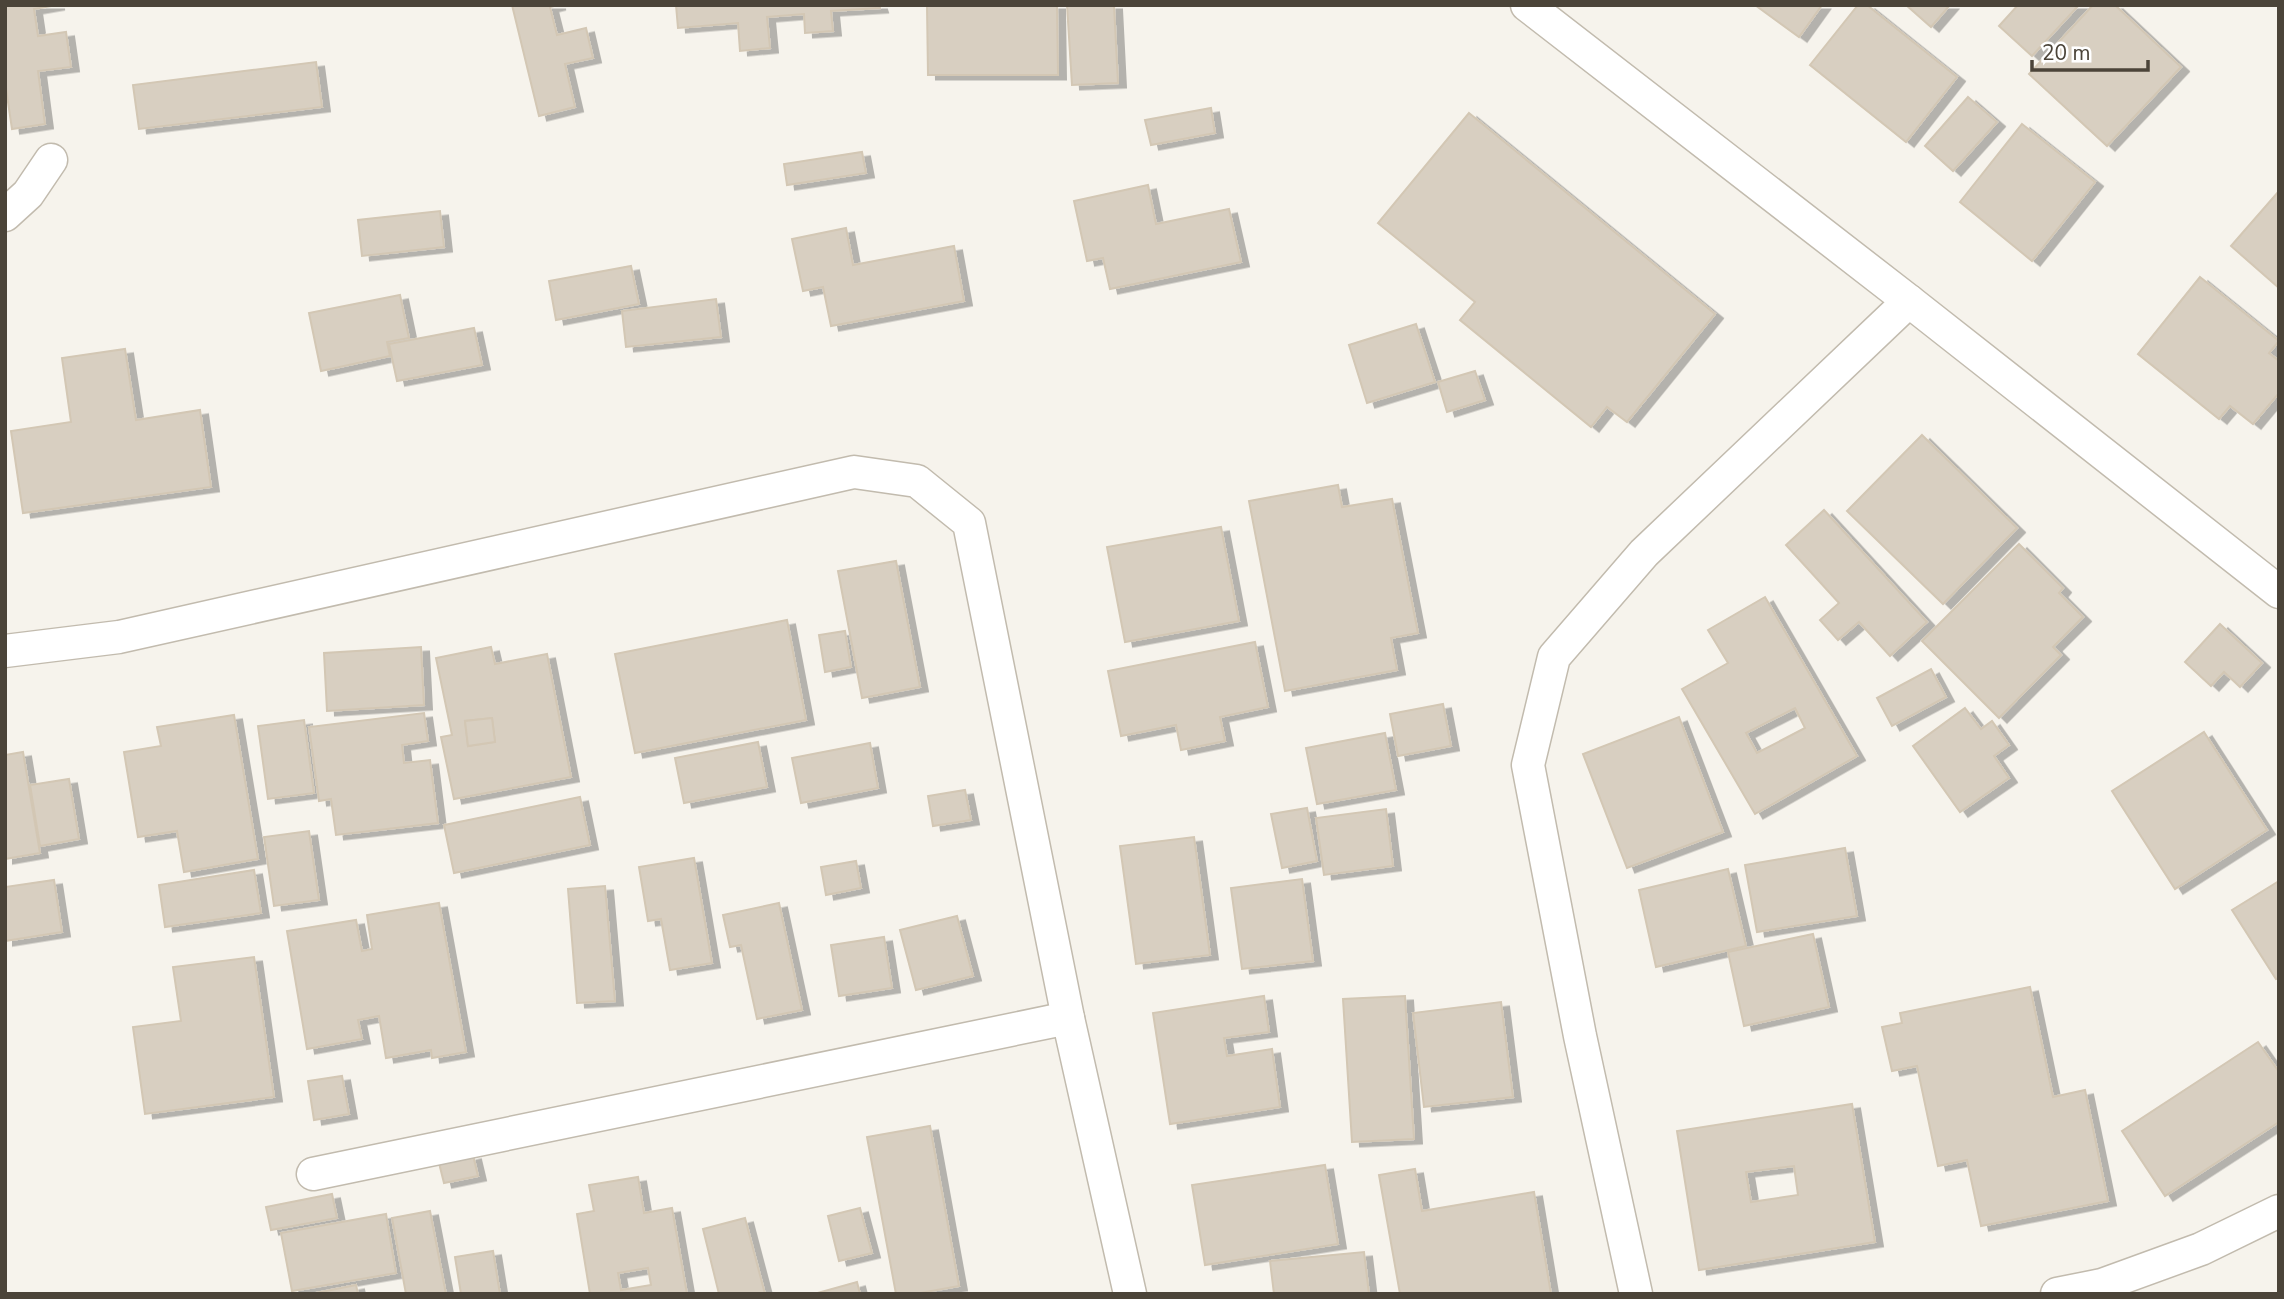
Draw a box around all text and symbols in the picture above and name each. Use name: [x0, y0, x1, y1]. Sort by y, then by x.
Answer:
scale bar: [2032, 28, 2148, 72]
text: 20 m: [2042, 39, 2091, 67]

